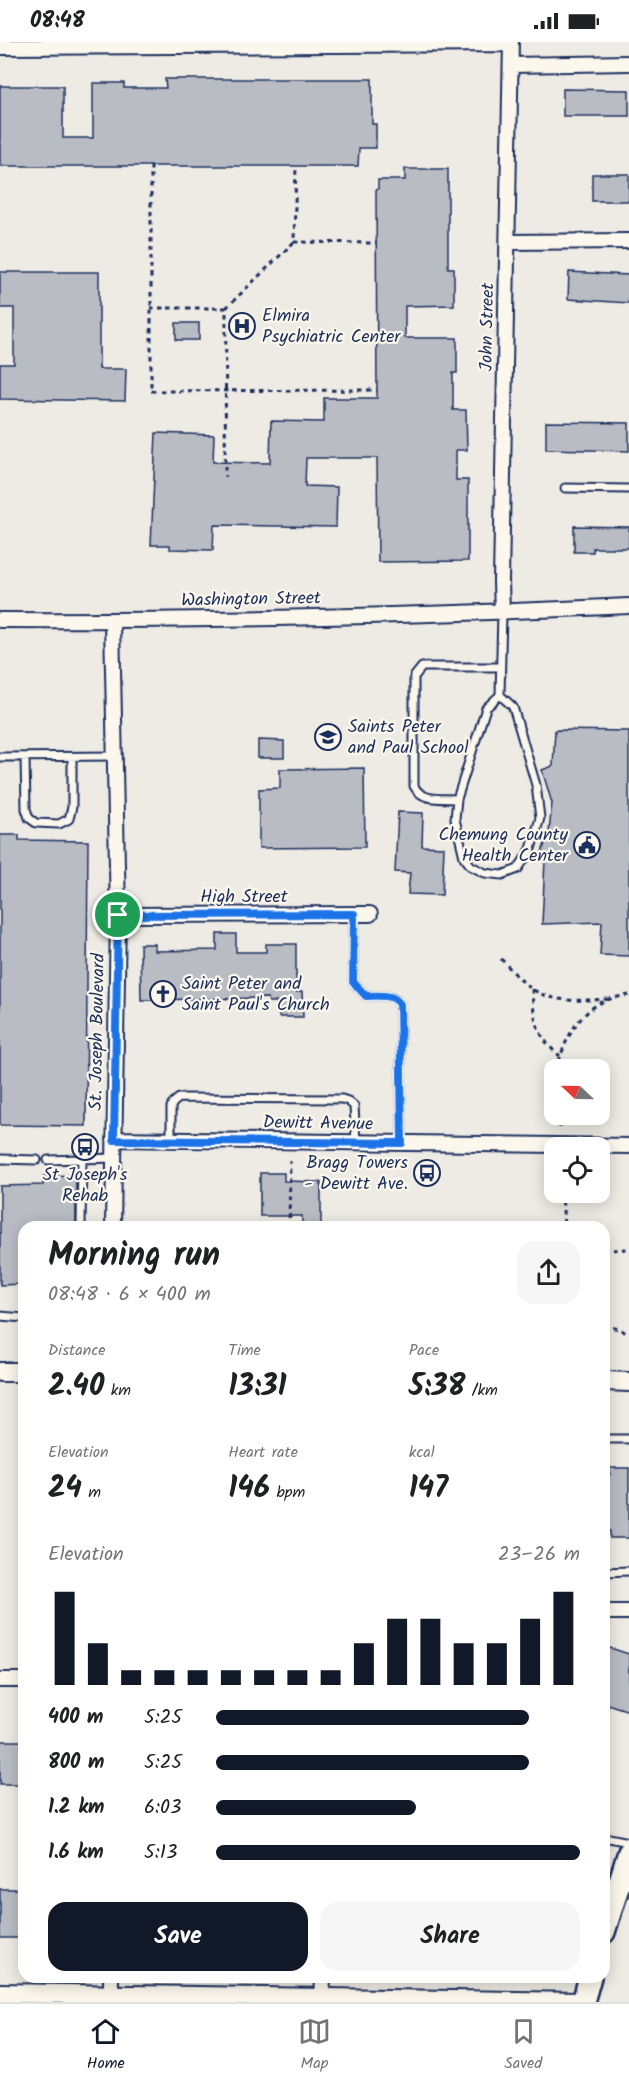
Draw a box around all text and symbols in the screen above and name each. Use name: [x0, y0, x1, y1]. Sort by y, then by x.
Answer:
text: 08:48: [30, 4, 85, 39]
street label: John Street: [473, 281, 503, 372]
place label: Elmira Psychiatric Center: [262, 302, 401, 352]
hospital icon: Elmira Psychiatric Center: [227, 311, 257, 341]
street label: Washington Street: [181, 584, 322, 616]
place label: Saints Peter and Paul School: [348, 713, 469, 763]
school or university icon: Saints Peter and Paul School: [313, 722, 343, 752]
place label: Chemung County Health Center: [439, 821, 569, 871]
public building icon: Chemung County Health Center: [572, 830, 602, 860]
street label: High Street: [200, 883, 289, 912]
pin: [92, 889, 143, 940]
icon: arrive: [101, 898, 134, 931]
street label: St. Joseph Boulevard: [82, 952, 114, 1111]
place label: Saint Peter and Saint Paul's Church: [182, 970, 330, 1020]
church icon: Saint Peter and Saint Paul's Church: [148, 979, 178, 1009]
north arrow: [544, 1059, 610, 1125]
map controls: [544, 1059, 610, 1203]
street label: Dewitt Avenue: [263, 1109, 373, 1139]
bus stop icon: St Joseph's Rehab: [70, 1132, 100, 1162]
button: locate: [544, 1137, 610, 1203]
place label: Bragg Towers - Dewitt Ave.: [304, 1149, 408, 1199]
bus stop icon: Bragg Towers - Dewitt Ave.: [412, 1158, 442, 1188]
place label: St Joseph's Rehab: [43, 1161, 128, 1211]
text: Morning run: [48, 1230, 220, 1283]
button: share: [517, 1241, 580, 1304]
text: 08:48 · 6 × 400 m: [48, 1279, 211, 1311]
text: Distance: [48, 1338, 106, 1363]
text: Time: [228, 1338, 261, 1363]
text: Pace: [409, 1338, 439, 1363]
text: 2.40: [48, 1363, 104, 1411]
text: 13:31: [228, 1363, 287, 1411]
text: 5:38: [409, 1363, 465, 1411]
text: km: [104, 1378, 131, 1403]
text: /km: [465, 1378, 498, 1403]
text: Elevation: [48, 1440, 109, 1465]
text: Heart rate: [228, 1440, 298, 1465]
text: kcal: [409, 1440, 435, 1465]
text: 24: [48, 1465, 82, 1513]
text: 146: [228, 1465, 270, 1513]
text: 147: [409, 1465, 448, 1513]
text: m: [82, 1480, 101, 1505]
text: bpm: [270, 1480, 305, 1505]
text: Elevation: [48, 1539, 124, 1571]
text: 23–26 m: [498, 1539, 580, 1571]
text: 400 m: [48, 1702, 104, 1734]
text: 5:25: [144, 1702, 182, 1734]
text: 800 m: [48, 1747, 104, 1779]
text: 5:25: [144, 1747, 182, 1779]
text: 1.2 km: [48, 1792, 104, 1824]
text: 6:03: [144, 1792, 181, 1824]
text: 1.6 km: [48, 1837, 104, 1869]
text: 5:13: [144, 1837, 177, 1869]
button: Save: [48, 1902, 308, 1971]
button: Share: [320, 1902, 580, 1971]
tab: Home: [87, 2015, 125, 2076]
tab: Map: [298, 2015, 331, 2076]
tab: Saved: [504, 2015, 542, 2076]

